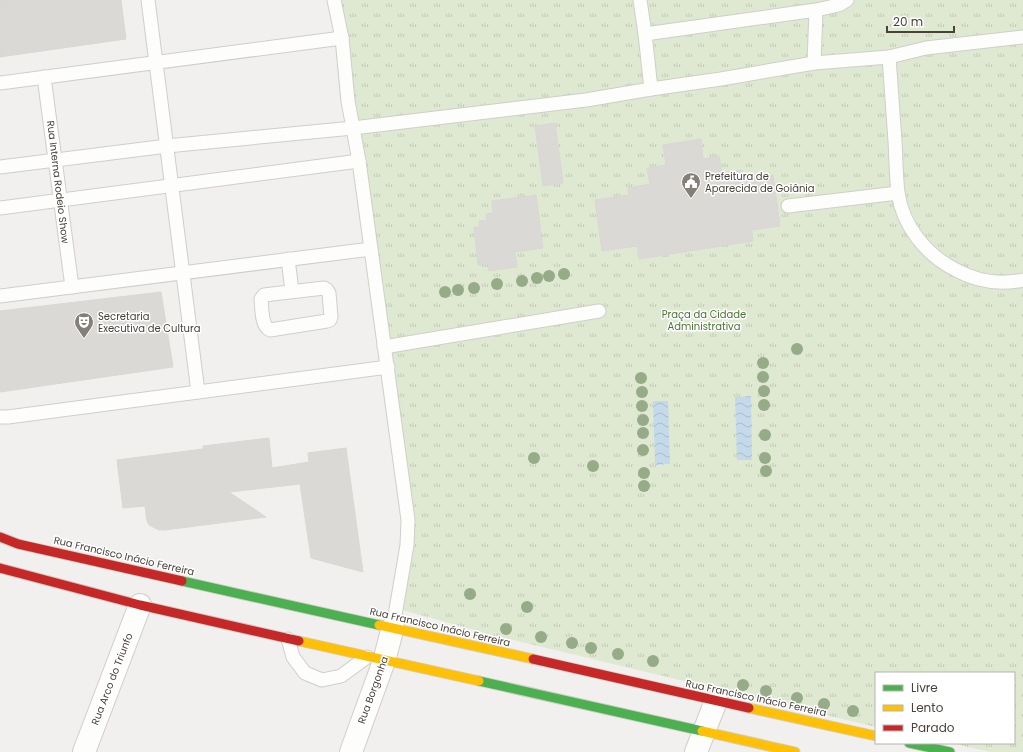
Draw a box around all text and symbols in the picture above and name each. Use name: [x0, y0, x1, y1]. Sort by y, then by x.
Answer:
scale bar: [887, 8, 954, 34]
text: 20 m: [893, 13, 923, 30]
street label: Rua Interna Rodeio Show: [43, 120, 73, 245]
place label: Prefeitura de Aparecida de Goiânia: [705, 169, 815, 196]
public building icon: Prefeitura de Aparecida de Goiânia: [680, 171, 702, 199]
park label: Praça da Cidade Administrativa: [662, 307, 746, 334]
place label: Secretaria Executiva de Cultura: [98, 309, 200, 336]
theatre icon: Secretaria Executiva de Cultura: [73, 311, 95, 339]
street label: Rua Francisco Inácio Ferreira: [52, 533, 196, 579]
street label: Rua Francisco Inácio Ferreira: [368, 604, 512, 650]
street label: Rua Arco do Triunfo: [88, 631, 136, 727]
street label: Rua Borgonha: [354, 654, 392, 726]
legend: [875, 672, 1015, 744]
street label: Rua Francisco Inácio Ferreira: [684, 676, 828, 720]
text: Livre: [911, 679, 938, 696]
text: Lento: [911, 699, 944, 716]
text: Parado: [911, 719, 955, 736]

